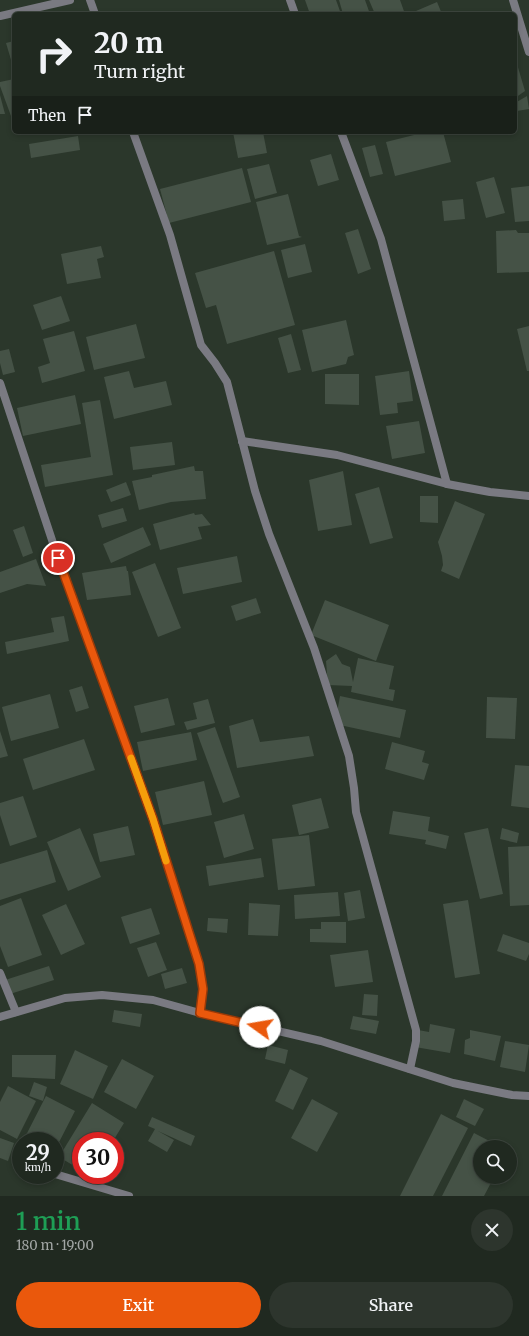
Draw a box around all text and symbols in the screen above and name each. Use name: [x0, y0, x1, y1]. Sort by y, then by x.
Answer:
text: 20 m: [94, 25, 163, 61]
icon: right: [28, 28, 80, 80]
text: Turn right: [94, 60, 185, 83]
icon: arrive: [74, 104, 96, 126]
text: Then: [28, 106, 66, 125]
pin: [41, 541, 75, 575]
icon: arrive: [47, 547, 69, 569]
position arrow: [239, 1006, 281, 1048]
speed limit sign: 30: [72, 1132, 124, 1184]
text: 29: [26, 1140, 50, 1165]
map controls: [473, 1140, 517, 1184]
button: search: [473, 1140, 517, 1184]
text: km/h: [25, 1161, 51, 1174]
text: 1 min: [16, 1206, 81, 1237]
button: close: [471, 1209, 513, 1251]
text: 180 m · 19:00: [16, 1237, 94, 1254]
button: Exit: [16, 1282, 261, 1328]
button: Share: [269, 1282, 513, 1328]

